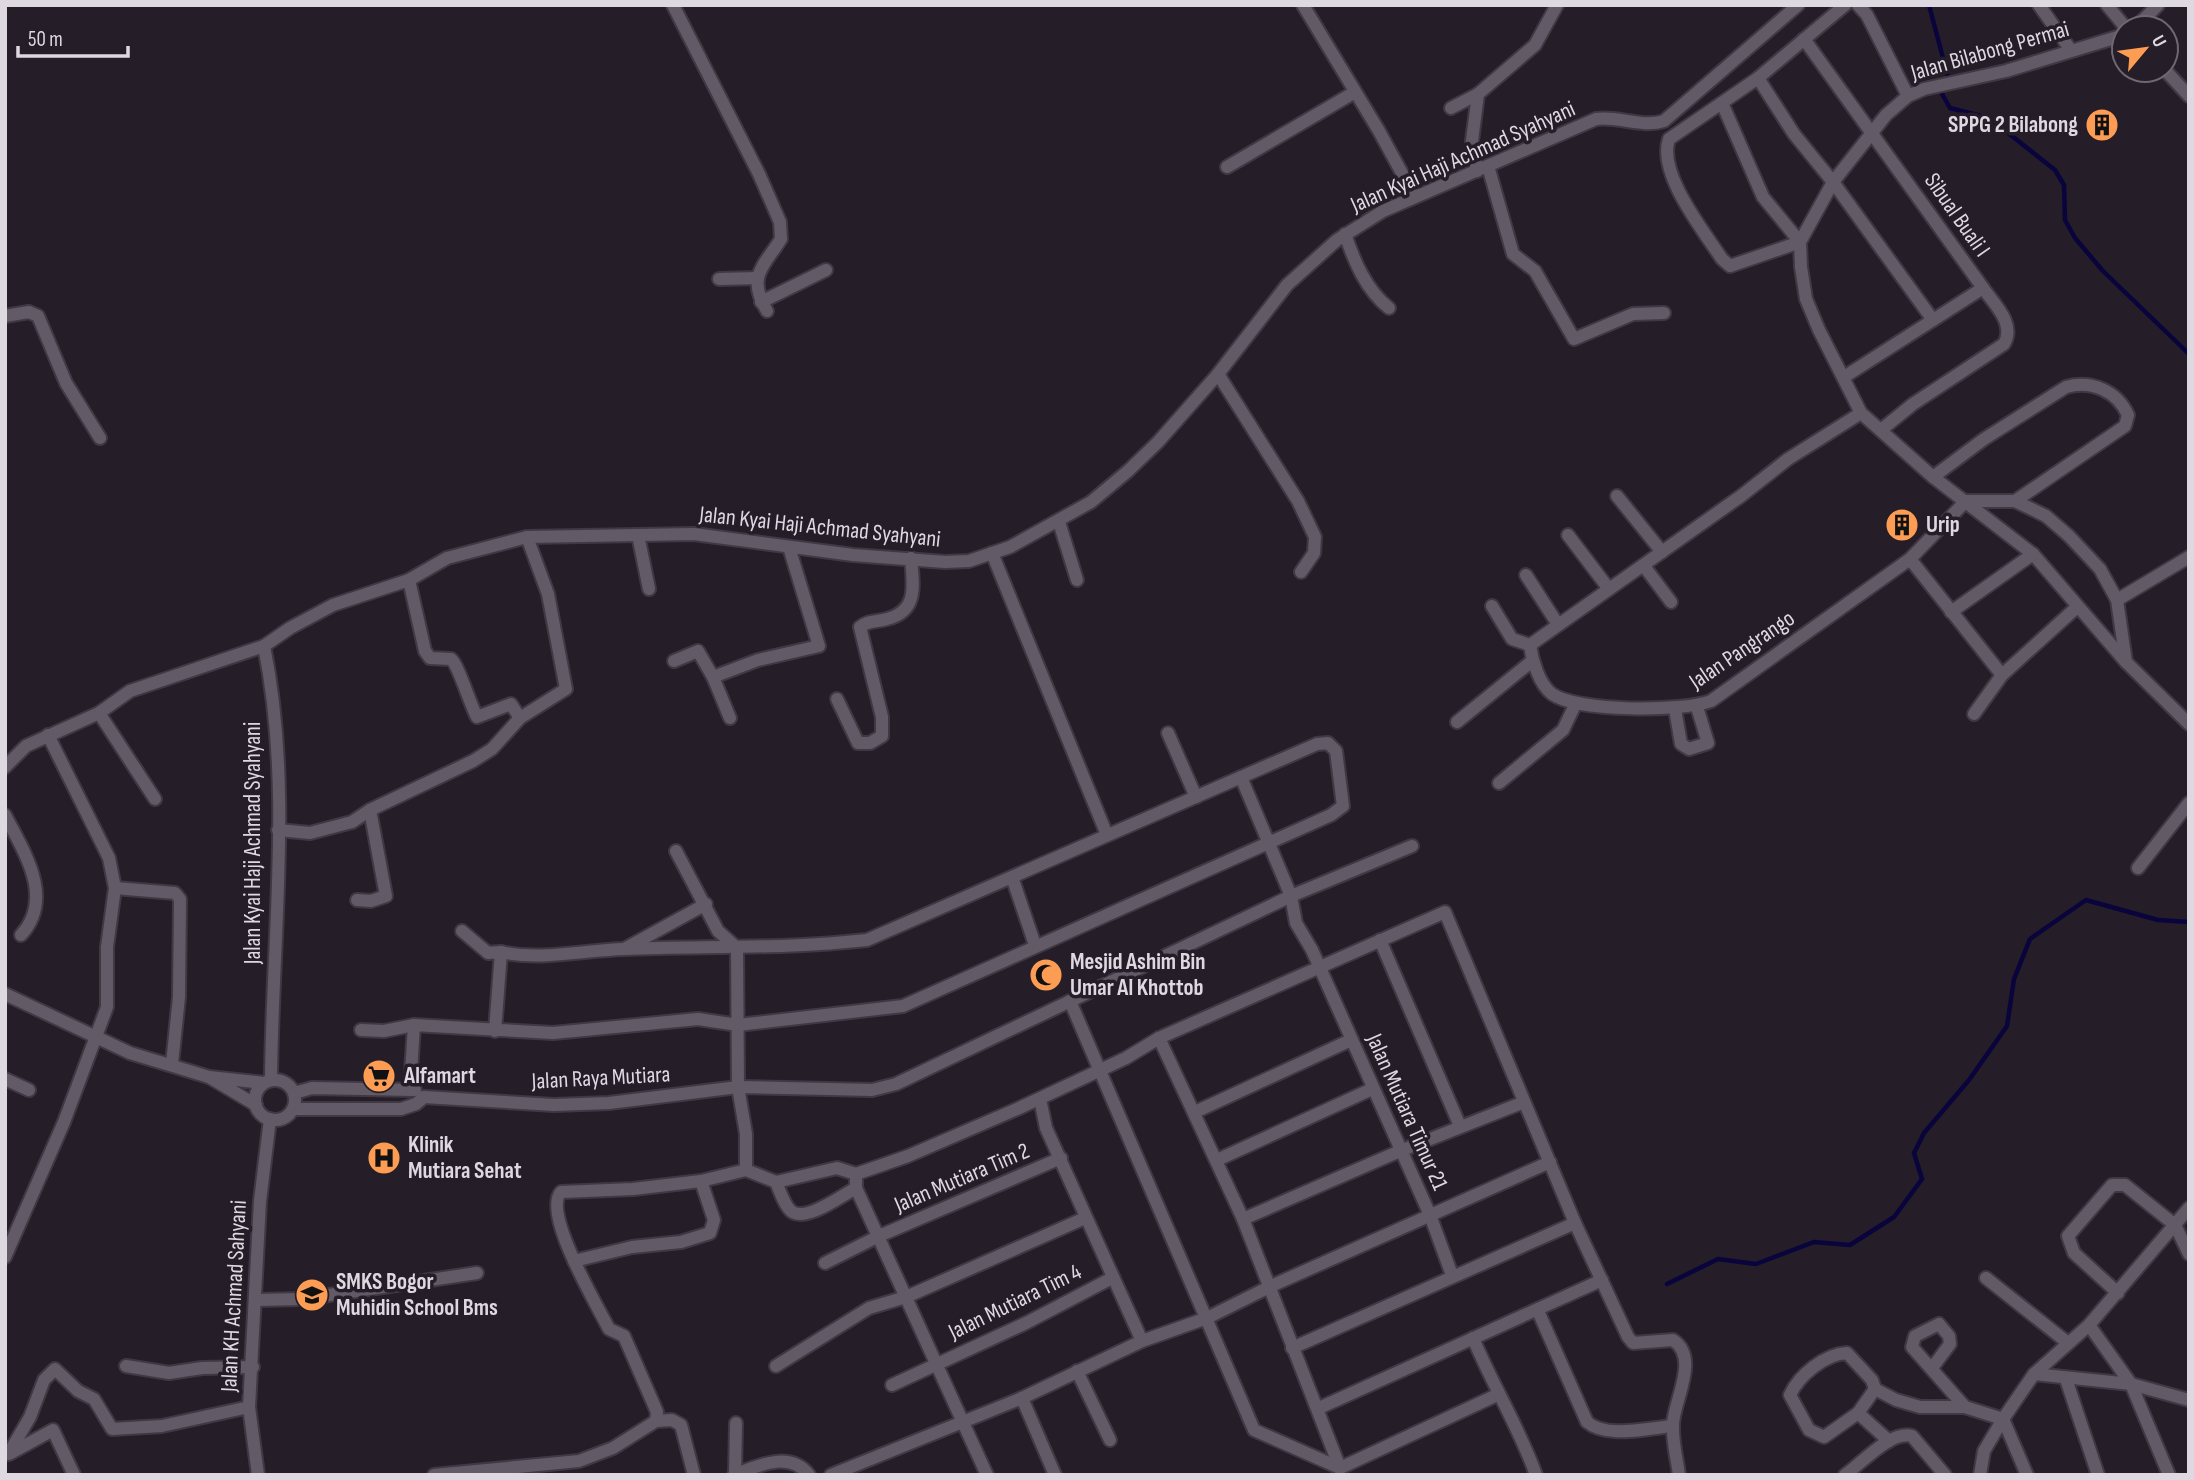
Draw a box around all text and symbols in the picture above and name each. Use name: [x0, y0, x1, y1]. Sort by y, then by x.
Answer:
scale bar: [18, 14, 128, 58]
north arrow: [2110, 14, 2180, 84]
street label: Jalan Bilabong Permai: [1907, 15, 2072, 87]
text: 50 m: [28, 27, 63, 52]
text: U: [2146, 32, 2171, 51]
street label: Jalan Kyai Haji Achmad Syahyani: [1346, 95, 1579, 220]
building icon: SPPG 2 Bilabong: [2083, 106, 2121, 144]
place label: SPPG 2 Bilabong: [1948, 111, 2078, 139]
street label: Sibual Buali I: [1918, 168, 1996, 262]
street label: Jalan Kyai Haji Achmad Syahyani: [697, 500, 942, 554]
building icon: Urip: [1883, 506, 1921, 544]
place label: Urip: [1926, 511, 1960, 539]
street label: Jalan Pangrango: [1683, 605, 1800, 696]
street label: Jalan Kyai Haji Achmad Syahyani: [239, 722, 267, 965]
place label: Mesjid Ashim Bin Umar Al Khottob: [1070, 948, 1206, 1002]
mosque icon: Mesjid Ashim Bin Umar Al Khottob: [1027, 956, 1065, 994]
street label: Jalan Mutiara Timur 21: [1360, 1029, 1454, 1195]
supermarket icon: Alfamart: [360, 1057, 398, 1095]
street label: Jalan Raya Mutiara: [530, 1060, 671, 1096]
place label: Alfamart: [403, 1062, 476, 1090]
place label: Klinik Mutiara Sehat: [408, 1131, 522, 1185]
street label: Jalan Mutiara Tim 2: [889, 1137, 1034, 1219]
hospital icon: Klinik Mutiara Sehat: [365, 1139, 403, 1177]
street label: Jalan KH Achmad Sahyani: [215, 1199, 253, 1394]
street label: Jalan Mutiara Tim 4: [943, 1258, 1086, 1347]
place label: SMKS Bogor Muhidin School Bms: [336, 1268, 498, 1322]
school or university icon: SMKS Bogor Muhidin School Bms: [293, 1276, 331, 1314]

